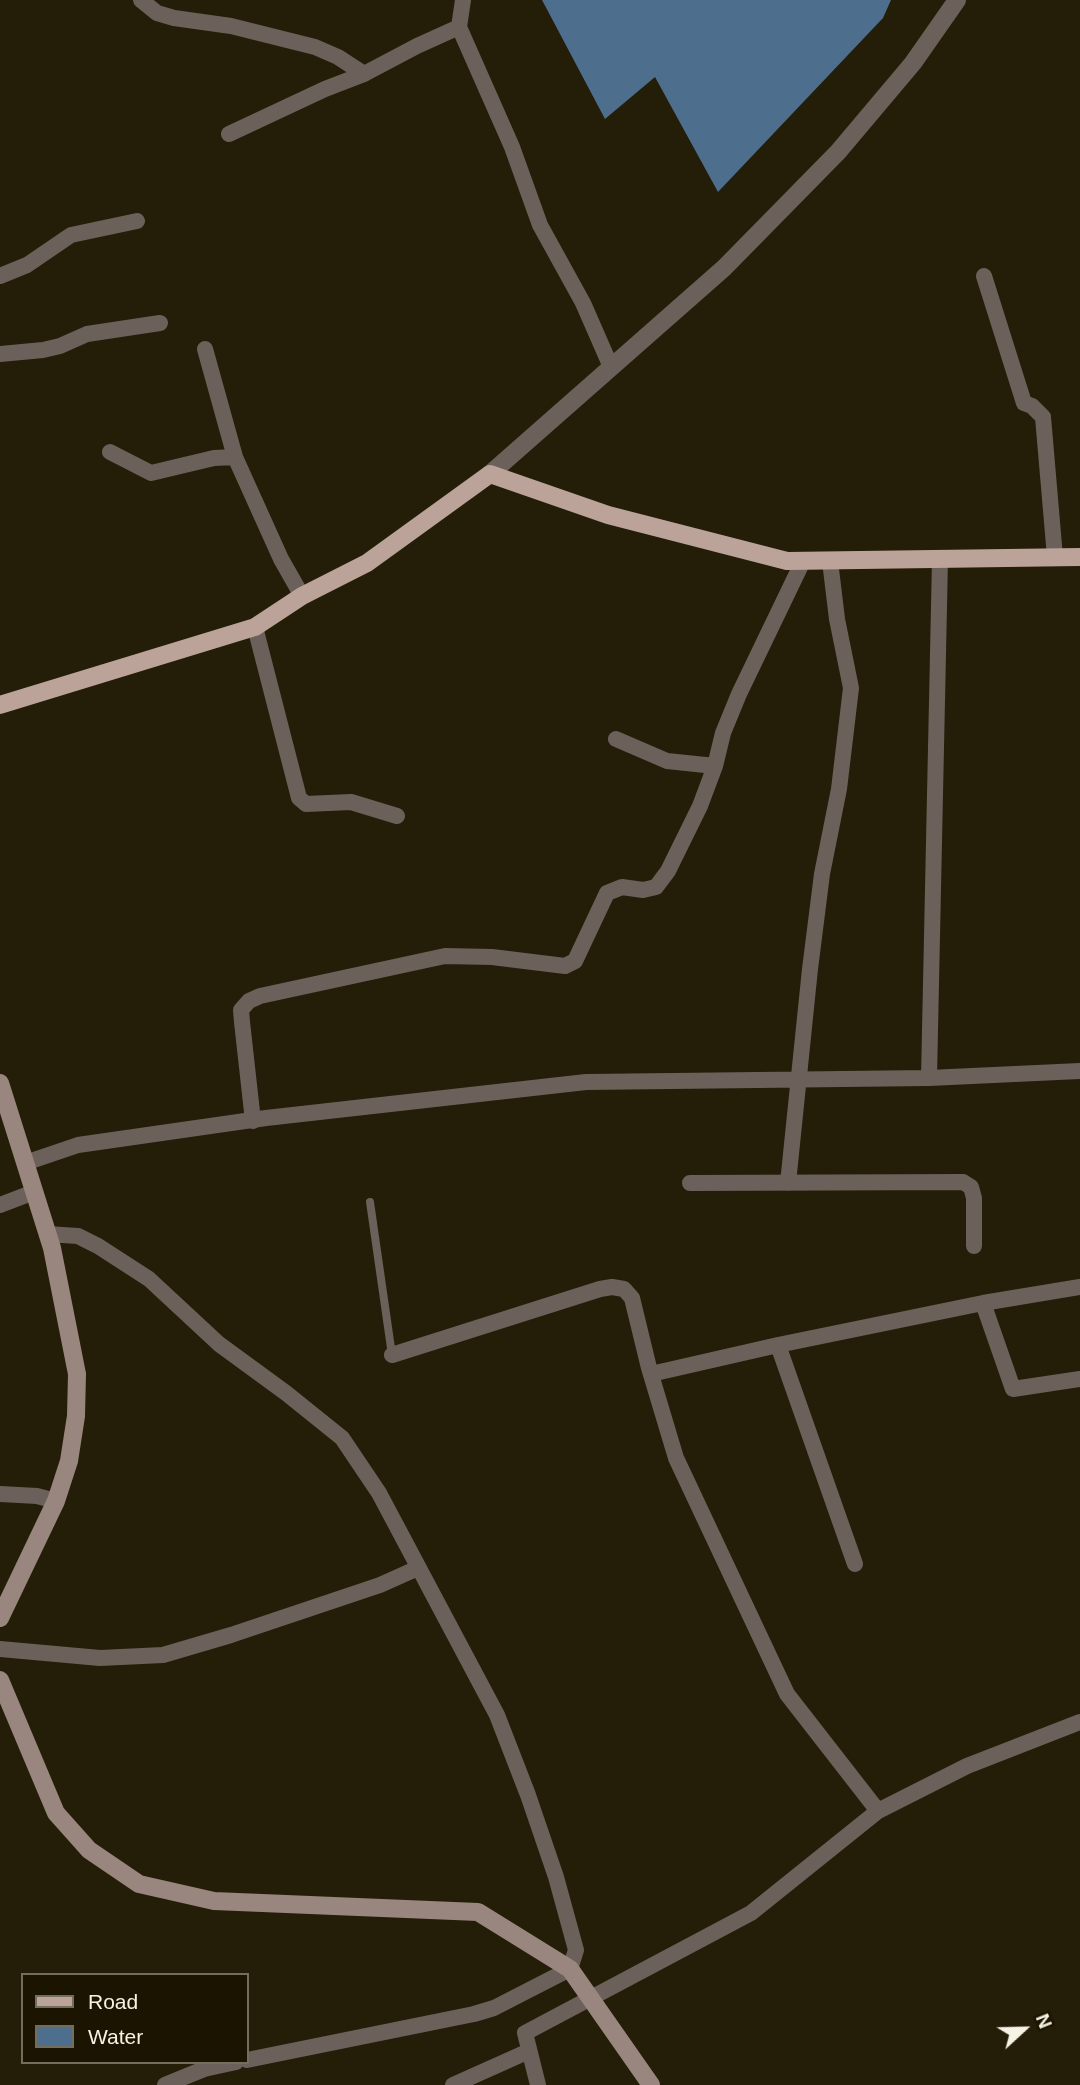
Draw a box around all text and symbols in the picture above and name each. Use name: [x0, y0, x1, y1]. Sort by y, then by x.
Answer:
legend: [21, 1973, 248, 2064]
text: Road: [88, 1990, 138, 2013]
north arrow: [989, 1994, 1059, 2064]
text: N: [1032, 2011, 1056, 2031]
text: Water: [88, 2025, 143, 2048]

